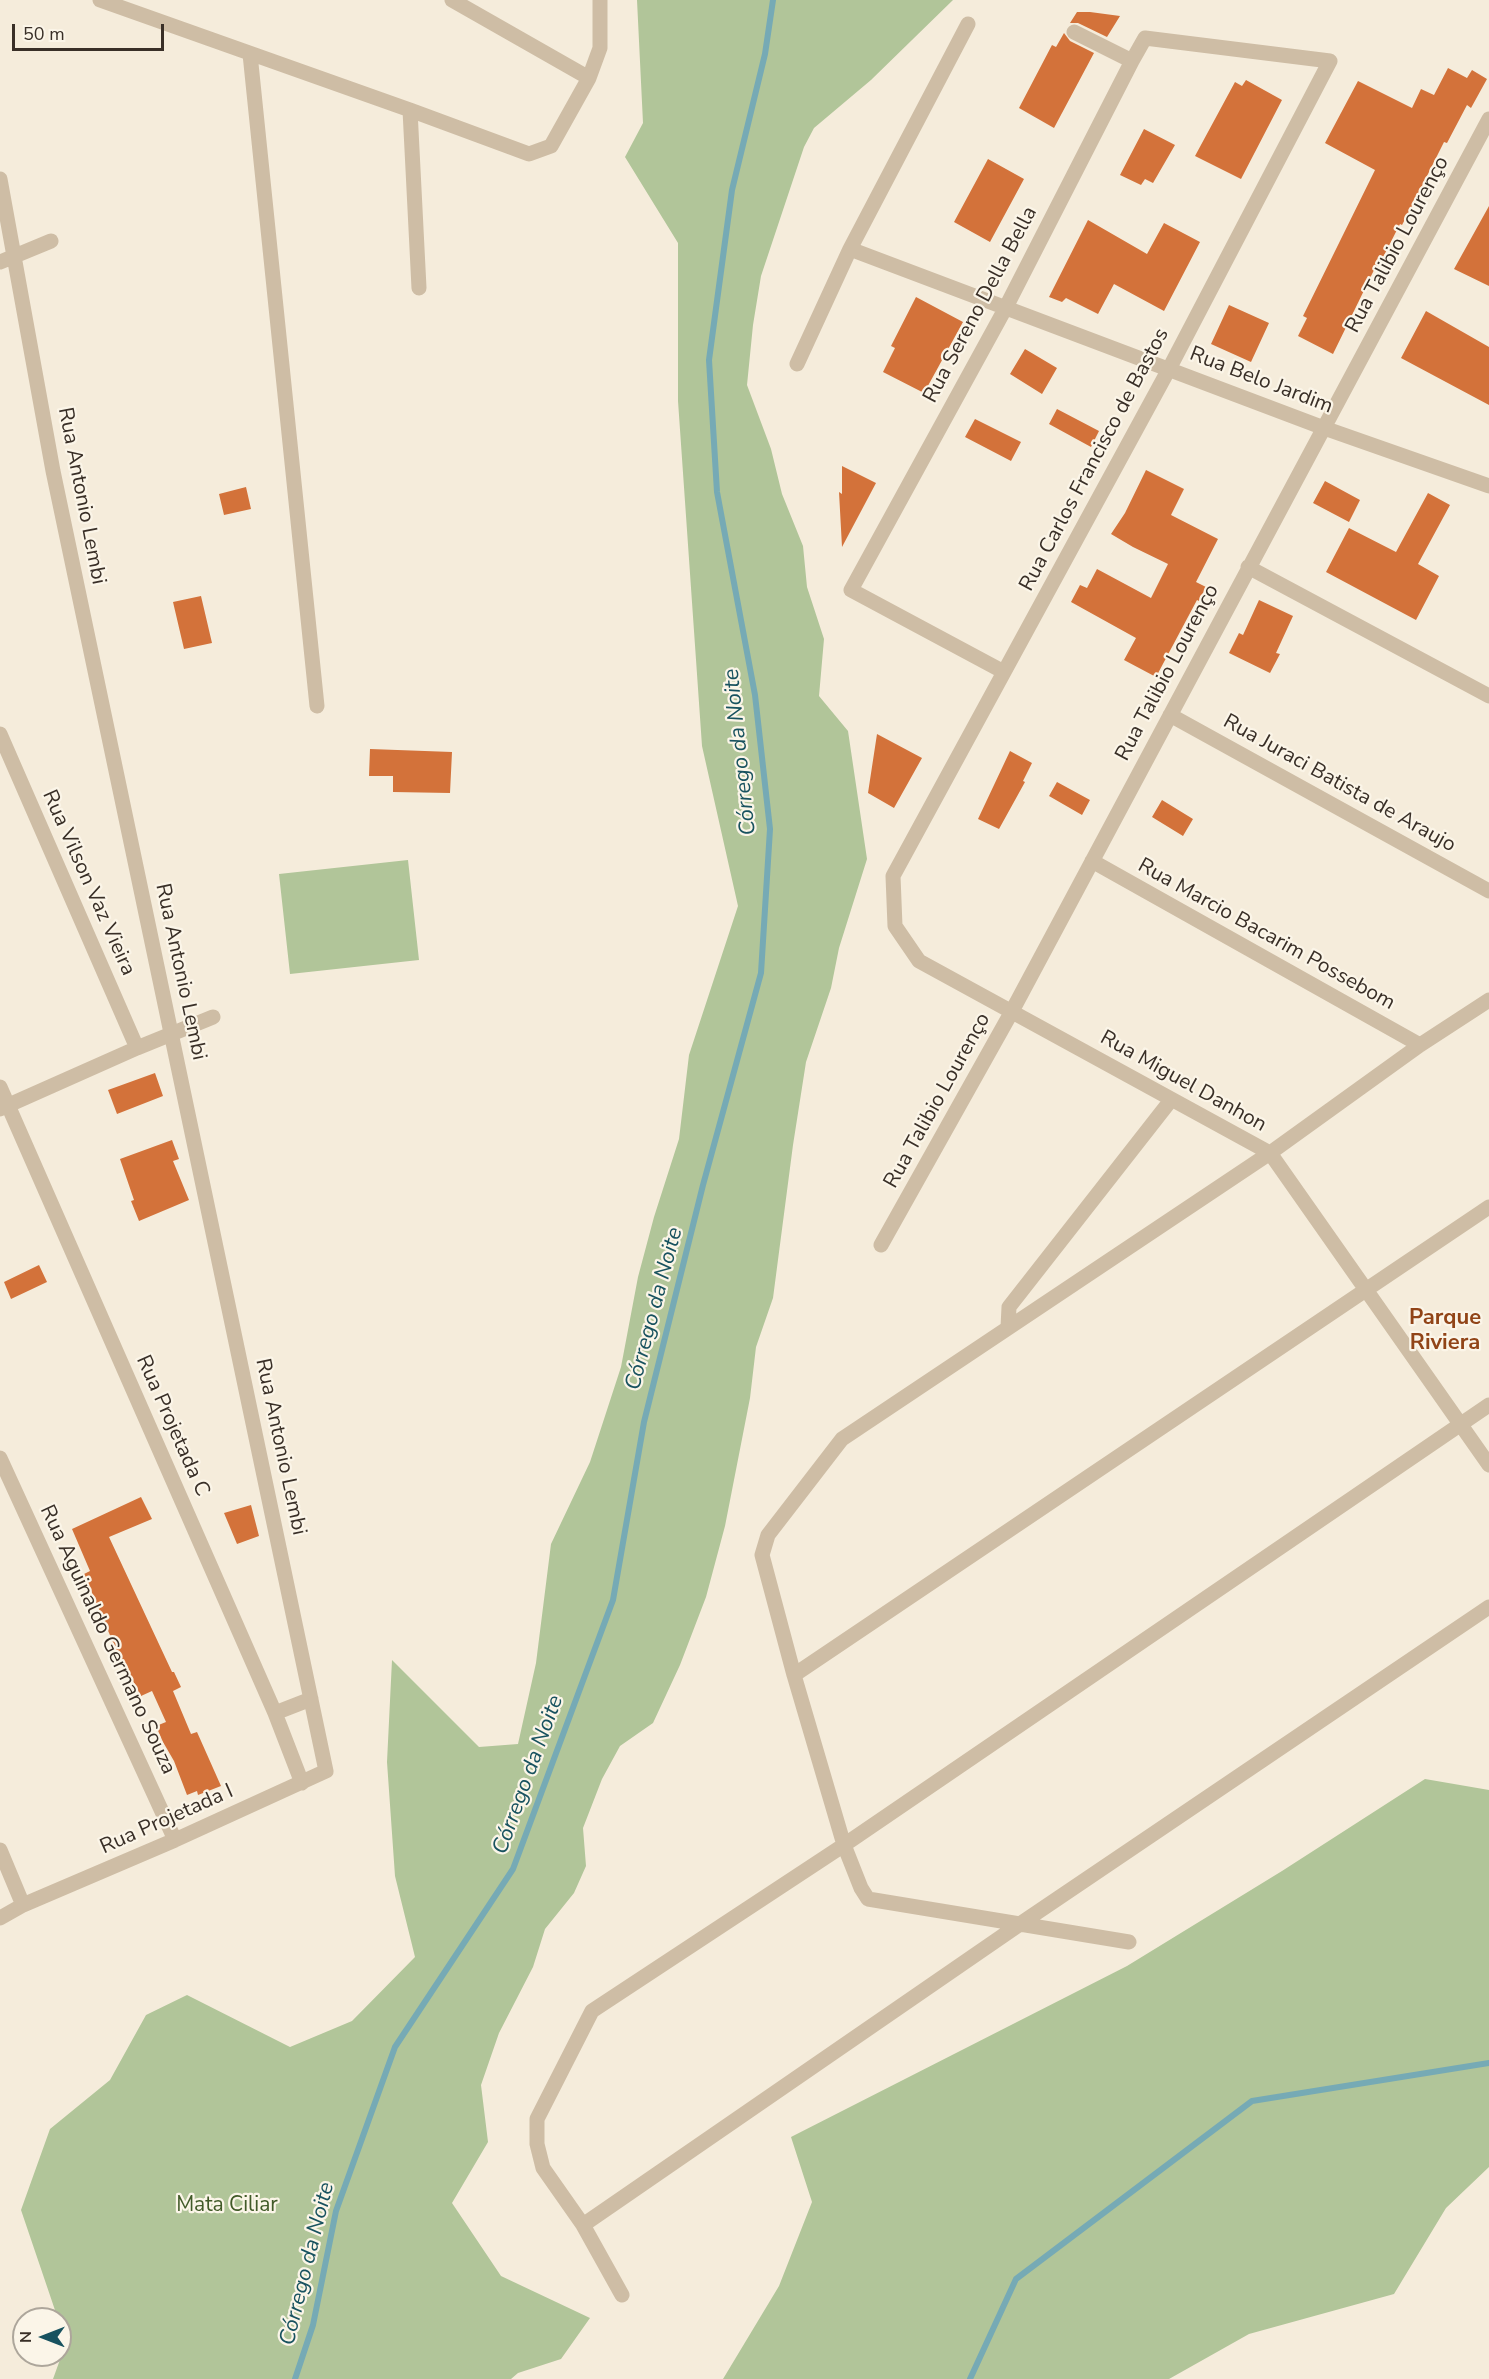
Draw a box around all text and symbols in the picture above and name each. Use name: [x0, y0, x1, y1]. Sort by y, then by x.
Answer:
scale bar: [15, 12, 166, 50]
text: 50 m: [23, 22, 65, 46]
street label: Rua Talibio Lourenço: [1341, 152, 1455, 338]
street label: Rua Sereno Della Bella: [919, 203, 1043, 407]
street label: Rua Carlos Francisco de Bastos: [1015, 324, 1175, 596]
street label: Rua Belo Jardim: [1186, 342, 1336, 420]
street label: Rua Antonio Lembi: [51, 405, 111, 587]
street label: Rua Talibio Lourenço: [1111, 580, 1225, 766]
water label: Córrego da Noite: [719, 667, 763, 837]
street label: Rua Juraci Batista de Araujo: [1218, 709, 1460, 859]
street label: Rua Vilson Vaz Vieira: [36, 786, 140, 980]
street label: Rua Marcio Bacarim Possebom: [1133, 854, 1399, 1016]
street label: Rua Antonio Lembi: [149, 881, 211, 1063]
street label: Rua Talibio Lourenço: [879, 1009, 997, 1193]
street label: Rua Miguel Danhon: [1095, 1026, 1271, 1138]
water label: Córrego da Noite: [621, 1225, 689, 1393]
district label: Parque Riviera: [1409, 1306, 1481, 1358]
street label: Rua Projetada C: [130, 1351, 214, 1501]
street label: Rua Antonio Lembi: [249, 1356, 311, 1538]
street label: Rua Aguinaldo Germano Souza: [33, 1501, 181, 1779]
water label: Córrego da Noite: [488, 1692, 570, 1858]
street label: Rua Projetada I: [96, 1779, 238, 1861]
water label: Córrego da Noite: [275, 2180, 341, 2348]
park label: Mata Ciliar: [176, 2193, 278, 2219]
north arrow: [12, 2307, 72, 2367]
text: N: [15, 2331, 37, 2343]

